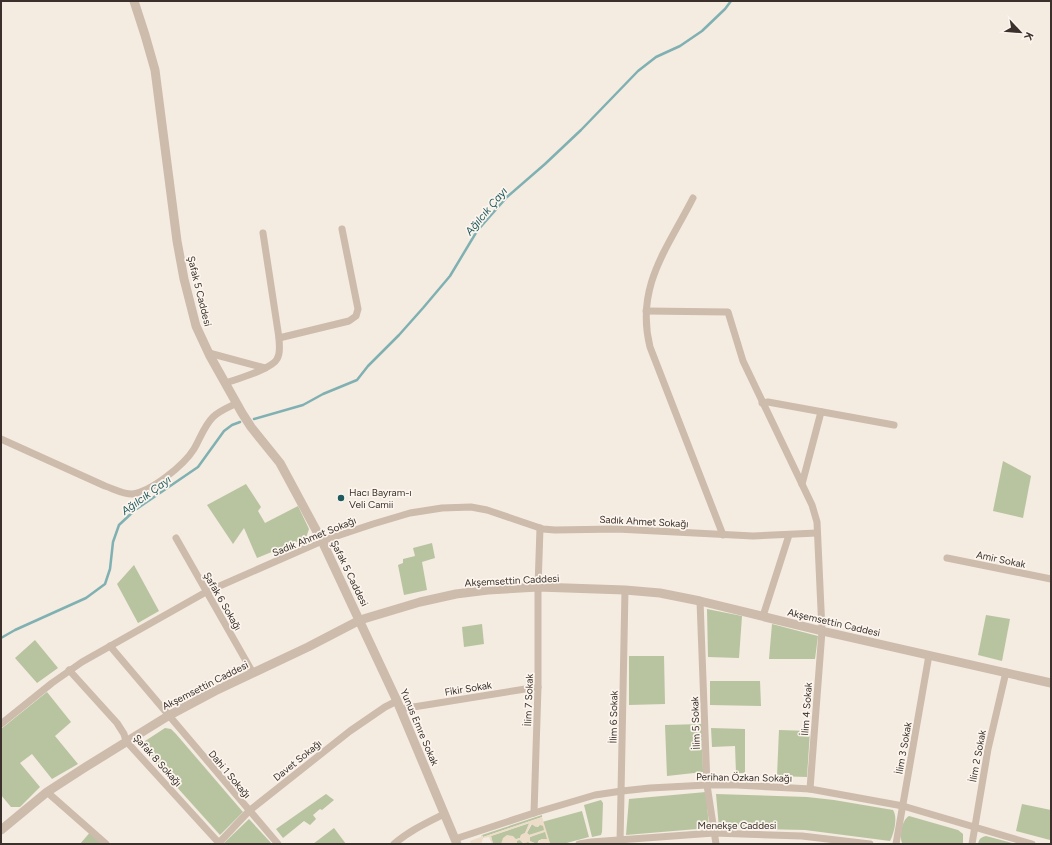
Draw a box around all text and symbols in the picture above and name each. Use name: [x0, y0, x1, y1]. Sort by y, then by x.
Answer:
north arrow: [1000, 12, 1040, 52]
text: K: [1021, 30, 1036, 43]
water label: Ağılcık Çayı: [462, 184, 510, 239]
street label: Şafak 5 Caddesi: [184, 255, 215, 328]
water label: Ağılcık Çayı: [118, 473, 174, 518]
place label: Hacı Bayram-ı Veli Camii: [349, 486, 412, 511]
marker: Hacı Bayram-ı Veli Camii: [336, 493, 346, 503]
street label: Sadık Ahmet Sokağı: [599, 513, 689, 530]
street label: Sadık Ahmet Sokağı: [270, 514, 358, 559]
street label: Şafak 5 Caddesi: [328, 538, 371, 608]
street label: Amir Sokak: [975, 548, 1027, 571]
street label: Şafak 6 Sokağı: [201, 570, 245, 633]
street label: Akşemsettin Caddesi: [464, 572, 560, 589]
street label: Akşemsettin Caddesi: [786, 605, 882, 639]
street label: Akşemsettin Caddesi: [160, 658, 250, 713]
street label: İlim 7 Sokak: [521, 673, 536, 727]
street label: Fikir Sokak: [444, 678, 493, 699]
street label: İlim 4 Sokak: [798, 682, 815, 736]
street label: Yunus Emre Sokak: [398, 687, 442, 768]
street label: İlim 6 Sokak: [607, 690, 620, 744]
street label: İlim 5 Sokak: [688, 696, 703, 750]
street label: İlim 3 Sokak: [893, 721, 914, 775]
street label: İlim 2 Sokak: [966, 729, 989, 783]
street label: Şafak 8 Sokağı: [131, 731, 185, 789]
street label: Davet Sokağı: [270, 737, 324, 784]
street label: Dahi 1 Sokağı: [206, 748, 254, 801]
street label: Perihan Özkan Sokağı: [696, 770, 792, 785]
street label: Menekşe Caddesi: [698, 819, 776, 832]

